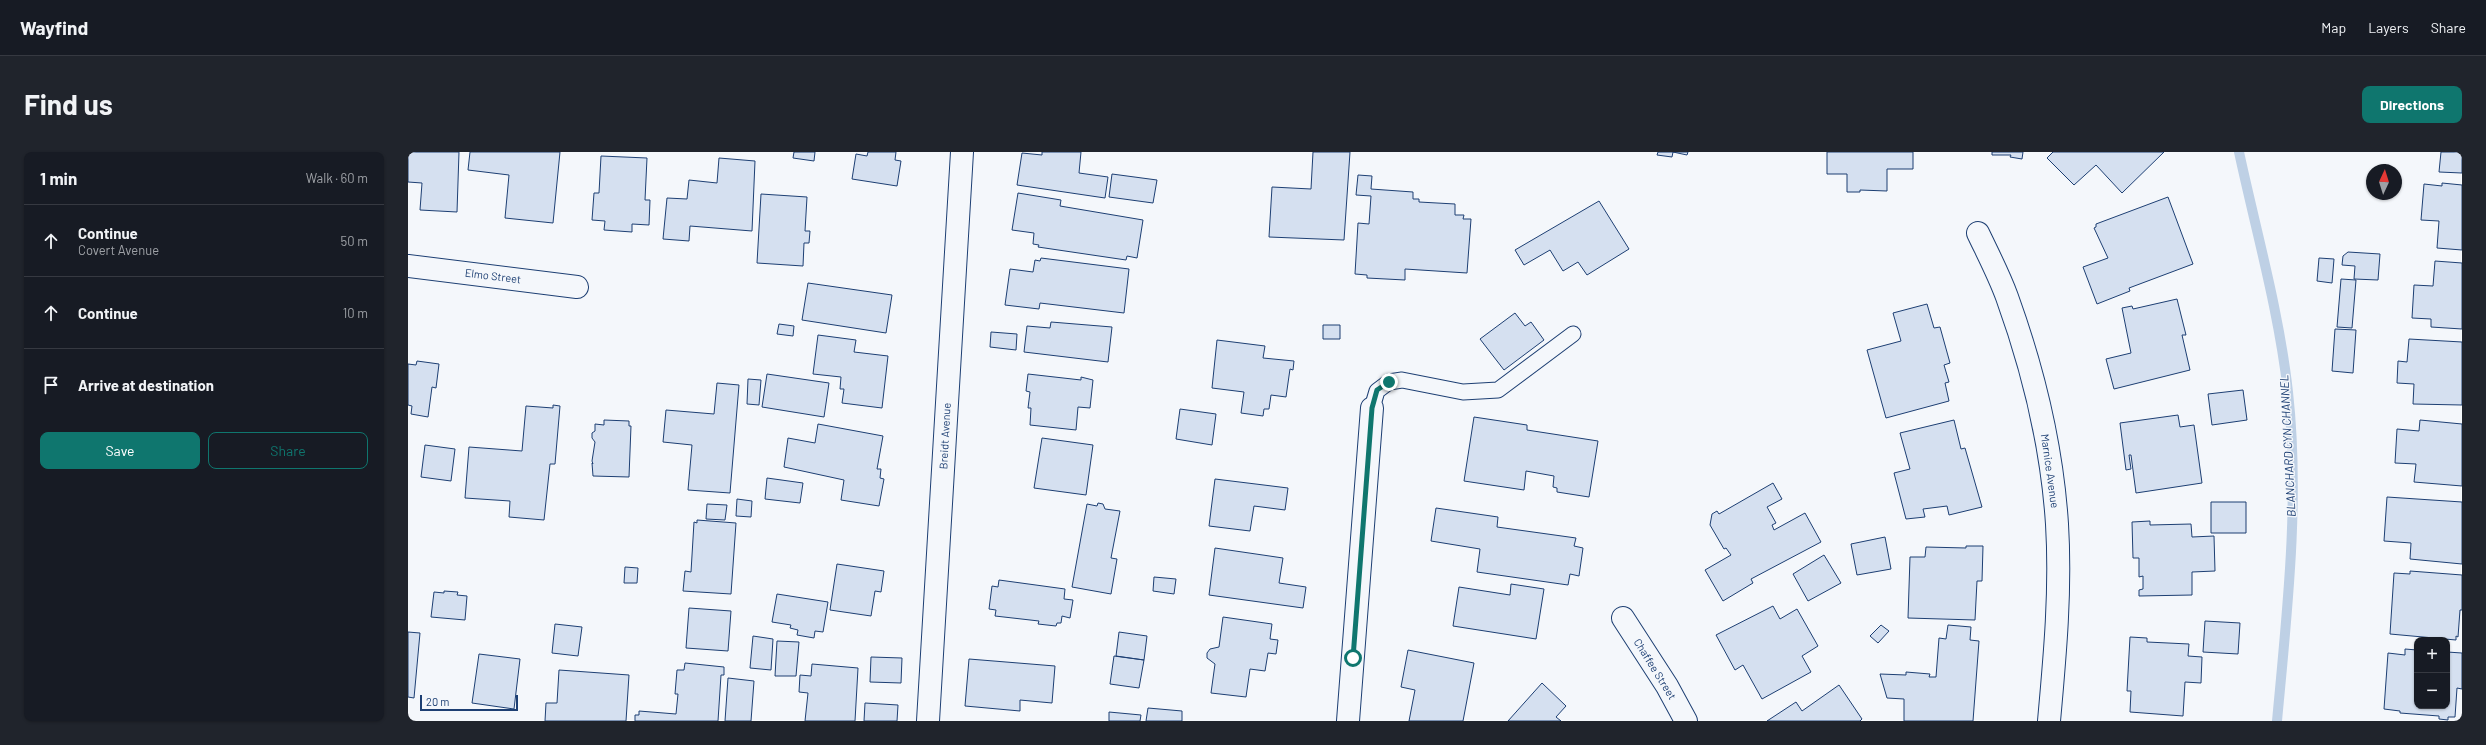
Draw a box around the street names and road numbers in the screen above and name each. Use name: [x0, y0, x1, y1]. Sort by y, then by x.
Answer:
street label: Elmo Street: [464, 266, 522, 285]
street label: Breidt Avenue: [936, 402, 953, 470]
street label: Marnice Avenue: [2039, 433, 2062, 509]
street label: Chaffee Street: [1632, 636, 1679, 702]

